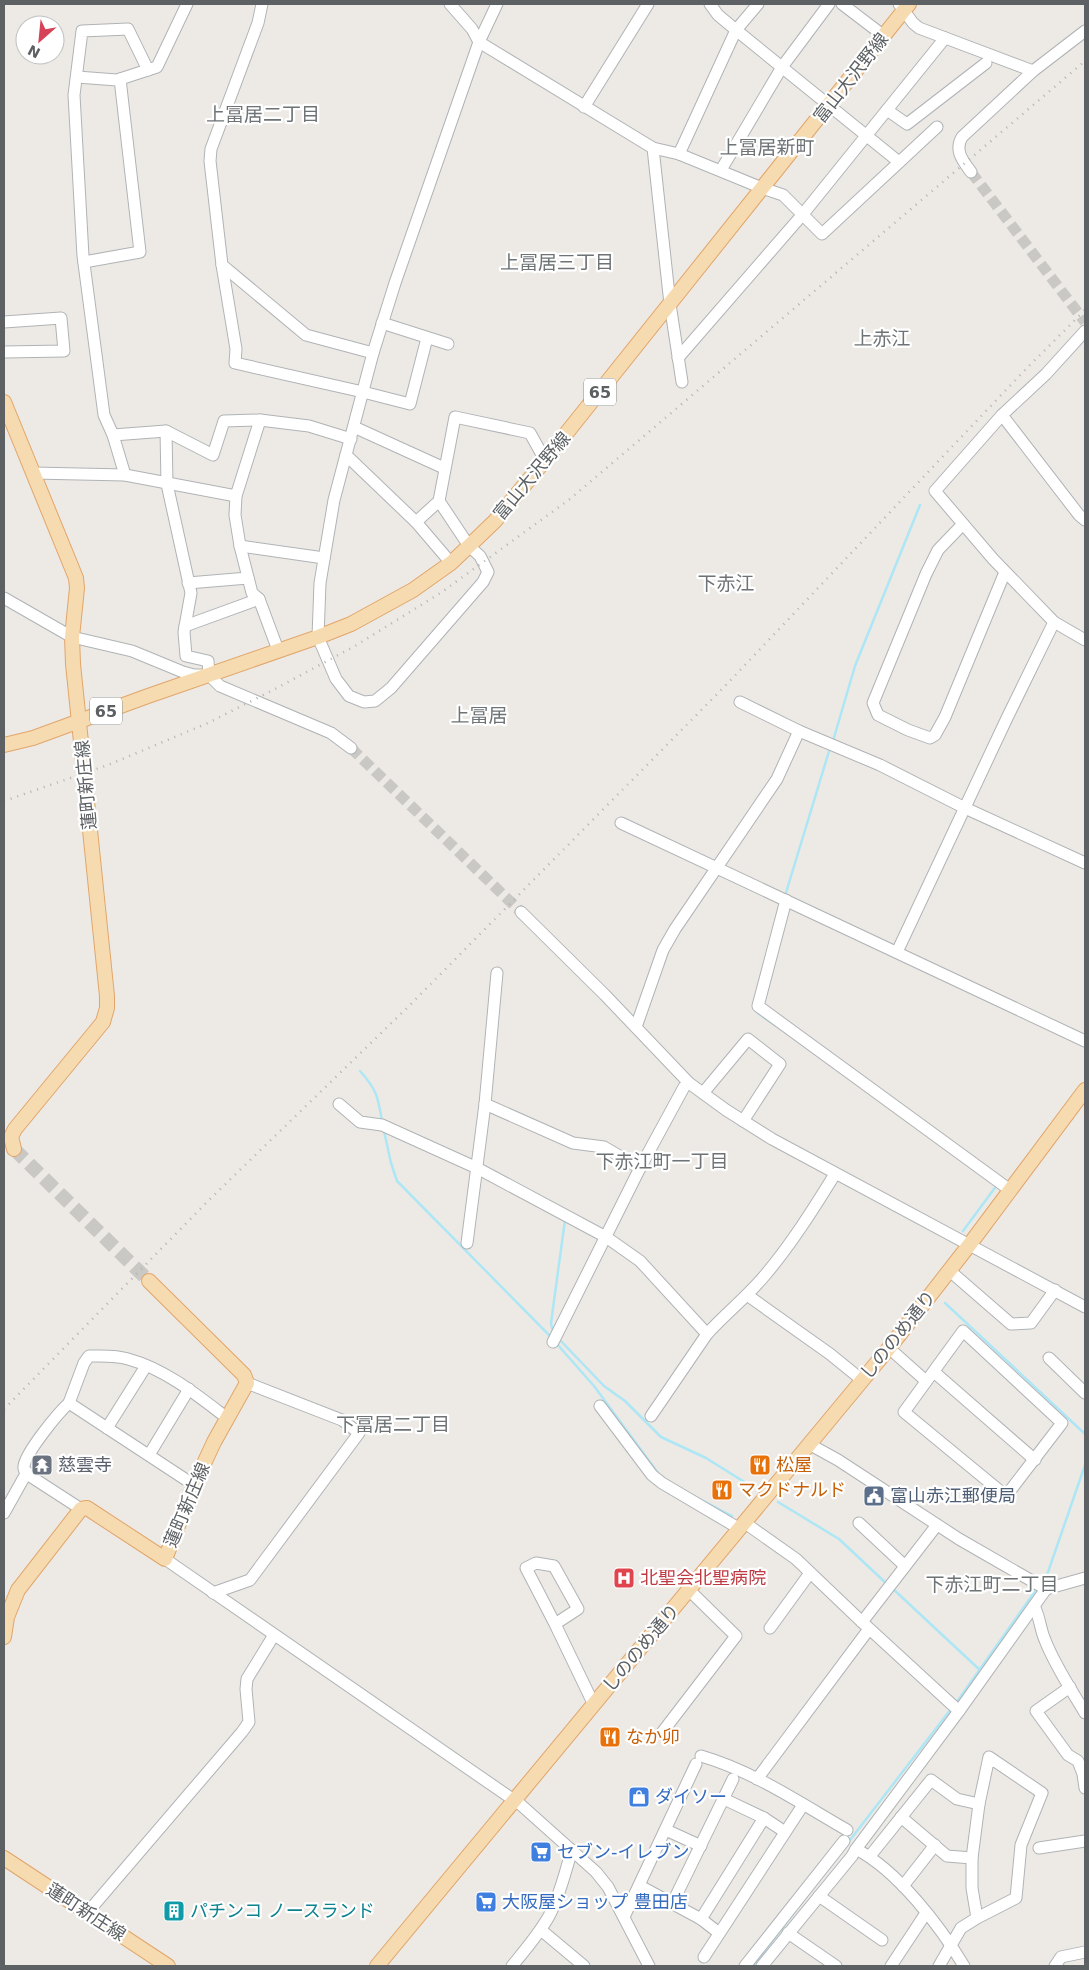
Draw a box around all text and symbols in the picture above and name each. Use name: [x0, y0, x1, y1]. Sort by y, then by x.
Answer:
north arrow: [15, 15, 65, 65]
street label: 富山大沢野線: [809, 29, 892, 127]
text: N: [25, 42, 43, 61]
district label: 上冨居二丁目: [206, 103, 320, 125]
district label: 上冨居新町: [719, 136, 815, 158]
district label: 上冨居三丁目: [500, 251, 614, 273]
district label: 上赤江: [853, 327, 911, 349]
road number: 65: [584, 378, 616, 406]
street label: 富山大沢野線: [489, 428, 574, 524]
district label: 下赤江: [697, 572, 755, 594]
road number: 65: [90, 698, 122, 724]
district label: 上冨居: [450, 704, 508, 726]
street label: 蓮町新庄線: [71, 739, 100, 831]
district label: 下赤江町一丁目: [595, 1150, 729, 1172]
street label: しののめ通り: [855, 1286, 940, 1383]
district label: 下冨居二丁目: [336, 1413, 450, 1435]
temple icon: 慈雲寺: [30, 1453, 54, 1477]
restaurant icon: 松屋: [748, 1453, 772, 1477]
place label: 慈雲寺: [58, 1454, 112, 1475]
place label: 松屋: [776, 1454, 812, 1475]
street label: 蓮町新庄線: [159, 1459, 214, 1550]
restaurant icon: マクドナルド: [710, 1478, 734, 1502]
place label: マクドナルド: [738, 1479, 846, 1500]
public building icon: 富山赤江郵便局: [862, 1484, 886, 1508]
place label: 富山赤江郵便局: [890, 1485, 1016, 1506]
hospital icon: 北聖会北聖病院: [612, 1566, 636, 1590]
place label: 北聖会北聖病院: [640, 1567, 766, 1588]
district label: 下赤江町二丁目: [925, 1573, 1059, 1595]
street label: しののめ通り: [598, 1600, 683, 1696]
restaurant icon: なか卯: [598, 1725, 622, 1749]
place label: なか卯: [626, 1726, 680, 1747]
shop icon: ダイソー: [627, 1785, 651, 1809]
place label: ダイソー: [655, 1786, 727, 1807]
supermarket icon: セブン-イレブン: [529, 1840, 553, 1864]
place label: セブン-イレブン: [557, 1841, 690, 1862]
street label: 蓮町新庄線: [43, 1878, 130, 1945]
supermarket icon: 大阪屋ショップ 豊田店: [474, 1890, 498, 1914]
place label: 大阪屋ショップ 豊田店: [502, 1891, 688, 1912]
building icon: パチンコ ノースランド: [162, 1899, 186, 1923]
place label: パチンコ ノースランド: [190, 1900, 375, 1921]

